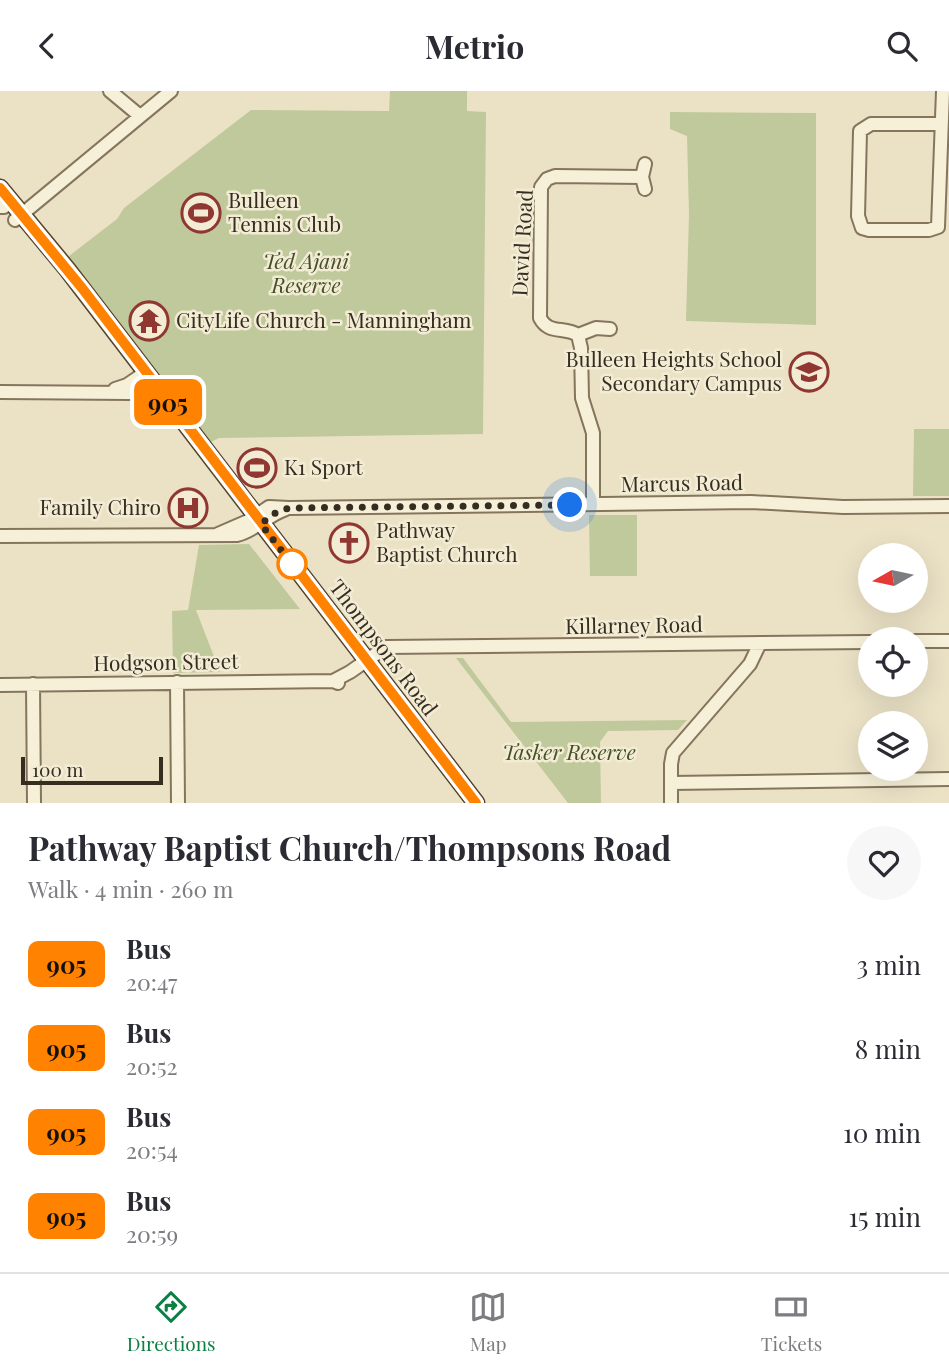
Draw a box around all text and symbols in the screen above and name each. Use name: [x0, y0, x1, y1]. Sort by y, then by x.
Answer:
text: Metrio: [425, 24, 524, 67]
icon: back: [28, 27, 66, 65]
icon: search: [883, 27, 921, 65]
place label: Bulleen Tennis Club: [228, 185, 341, 237]
street label: David Road: [504, 189, 538, 297]
sports icon: Bulleen Tennis Club: [180, 192, 222, 234]
park label: Ted Ajani Reserve: [263, 246, 349, 298]
temple icon: CityLife Church - Manningham: [128, 300, 170, 342]
place label: CityLife Church - Manningham: [176, 305, 472, 333]
place label: Bulleen Heights School Secondary Campus: [565, 344, 782, 396]
school or university icon: Bulleen Heights School Secondary Campus: [788, 351, 830, 393]
line badge: 905: [128, 379, 208, 425]
text: 905: [148, 386, 188, 418]
sports icon: K1 Sport: [236, 447, 278, 489]
place label: K1 Sport: [284, 452, 363, 480]
street label: Marcus Road: [621, 467, 743, 497]
hospital icon: Family Chiro: [167, 487, 209, 529]
your location: [552, 487, 587, 522]
place label: Family Chiro: [39, 492, 161, 520]
place label: Pathway Baptist Church: [376, 515, 518, 567]
church icon: Pathway Baptist Church: [328, 522, 370, 564]
north arrow: [858, 543, 928, 613]
map controls: [858, 543, 928, 781]
unlabelled marker: [277, 549, 307, 579]
street label: Thompsons Road: [324, 573, 445, 720]
street label: Killarney Road: [565, 609, 703, 639]
button: locate: [858, 627, 928, 697]
street label: Hodgson Street: [93, 646, 239, 676]
button: layers: [858, 711, 928, 781]
park label: Tasker Reserve: [502, 737, 636, 765]
scale bar: [21, 754, 163, 786]
text: 100 m: [32, 756, 83, 782]
text: Pathway Baptist Church/Thompsons Road: [28, 825, 671, 869]
button: heart: [847, 826, 921, 900]
text: Walk · 4 min · 260 m: [28, 873, 233, 904]
text: Bus: [126, 931, 171, 966]
text: 3 min: [857, 947, 921, 982]
text: 905: [47, 948, 86, 980]
text: 20:47: [126, 966, 177, 997]
text: Bus: [126, 1015, 171, 1050]
text: 8 min: [855, 1031, 921, 1066]
text: 905: [47, 1032, 86, 1064]
text: 20:52: [126, 1050, 178, 1081]
text: Bus: [126, 1099, 171, 1134]
text: 10 min: [843, 1115, 921, 1150]
text: 905: [47, 1116, 86, 1148]
text: 20:54: [126, 1134, 178, 1165]
text: Bus: [126, 1183, 171, 1218]
text: 15 min: [849, 1199, 921, 1234]
text: 905: [47, 1200, 86, 1232]
text: 20:59: [126, 1218, 178, 1249]
tab: Directions: [127, 1288, 216, 1356]
tab: Map: [469, 1288, 507, 1356]
tab: Tickets: [761, 1288, 822, 1356]

